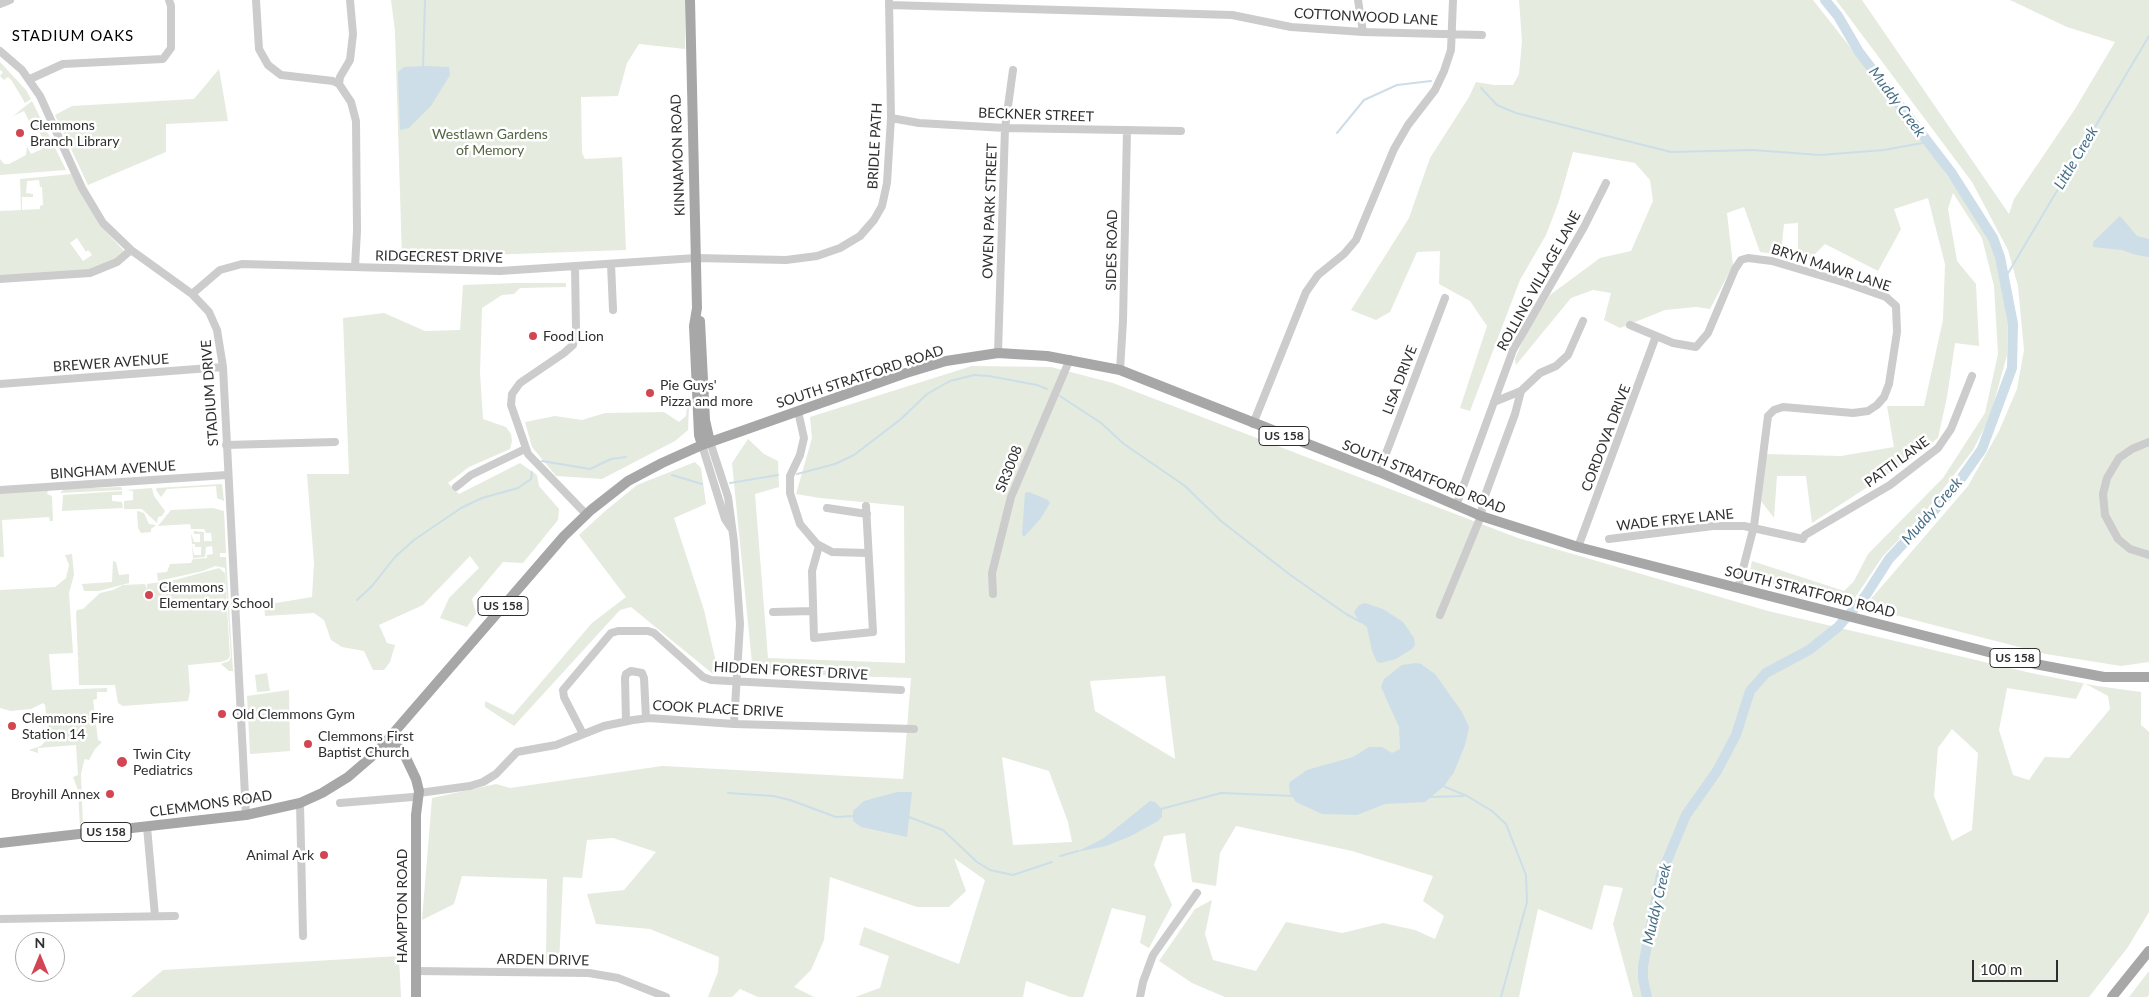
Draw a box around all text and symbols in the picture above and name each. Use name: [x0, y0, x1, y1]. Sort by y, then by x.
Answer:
street label: COTTONWOOD LANE: [1293, 5, 1439, 29]
district label: STADIUM OAKS: [10, 27, 136, 45]
water label: Muddy Creek: [1865, 63, 1929, 141]
street label: KINNAMON ROAD: [667, 94, 689, 216]
street label: BRIDLE PATH: [864, 102, 886, 190]
street label: BECKNER STREET: [978, 105, 1094, 125]
place label: Clemmons Branch Library: [30, 117, 119, 150]
water label: Little Creek: [2050, 123, 2102, 193]
park label: Westlawn Gardens of Memory: [432, 126, 548, 158]
marker: Clemmons Branch Library: [14, 127, 26, 139]
street label: OWEN PARK STREET: [979, 143, 1001, 279]
street label: ROLLING VILLAGE LANE: [1494, 208, 1584, 354]
street label: SIDES ROAD: [1103, 209, 1121, 291]
street label: BRYN MAWR LANE: [1769, 241, 1893, 295]
street label: RIDGECREST DRIVE: [375, 247, 503, 267]
place label: Food Lion: [543, 328, 604, 344]
marker: Food Lion: [527, 330, 539, 342]
street label: STADIUM DRIVE: [198, 339, 222, 447]
street label: SOUTH STRATFORD ROAD: [774, 342, 946, 412]
street label: LISA DRIVE: [1379, 343, 1421, 417]
street label: BREWER AVENUE: [52, 351, 170, 375]
place label: Pie Guys' Pizza and more: [660, 377, 753, 410]
street label: CORDOVA DRIVE: [1578, 382, 1634, 494]
marker: Pie Guys' Pizza and more: [644, 387, 656, 399]
road number: US 158: [1259, 426, 1309, 446]
street label: PATTI LANE: [1861, 433, 1933, 491]
street label: SOUTH STRATFORD ROAD: [1340, 436, 1508, 518]
street label: SR3008: [992, 443, 1026, 495]
street label: BINGHAM AVENUE: [50, 457, 176, 483]
water label: Muddy Creek: [1898, 474, 1966, 548]
street label: WADE FRYE LANE: [1616, 505, 1734, 535]
street label: SOUTH STRATFORD ROAD: [1723, 563, 1897, 621]
place label: Clemmons Elementary School: [159, 579, 273, 612]
marker: Clemmons Elementary School: [143, 589, 155, 601]
road number: US 158: [478, 596, 528, 616]
road number: US 158: [1990, 648, 2040, 668]
street label: HIDDEN FOREST DRIVE: [713, 659, 869, 683]
street label: COOK PLACE DRIVE: [652, 697, 784, 721]
place label: Old Clemmons Gym: [232, 706, 355, 722]
marker: Old Clemmons Gym: [216, 708, 228, 720]
place label: Clemmons Fire Station 14: [22, 710, 114, 742]
marker: Clemmons Fire Station 14: [6, 720, 18, 732]
place label: Clemmons First Baptist Church: [318, 728, 414, 760]
marker: Clemmons First Baptist Church: [302, 738, 314, 750]
place label: Twin City Pediatrics: [133, 746, 193, 779]
marker: Twin City Pediatrics: [115, 755, 129, 769]
place label: Broyhill Annex: [11, 786, 100, 802]
street label: CLEMMONS ROAD: [149, 787, 273, 821]
marker: Broyhill Annex: [104, 788, 116, 800]
road number: US 158: [81, 822, 131, 842]
place label: Animal Ark: [246, 847, 314, 863]
marker: Animal Ark: [318, 849, 330, 861]
street label: HAMPTON ROAD: [394, 849, 410, 963]
water label: Muddy Creek: [1639, 862, 1675, 946]
north arrow: [15, 932, 65, 982]
text: N: [35, 934, 45, 951]
scale bar: [1974, 950, 2060, 982]
street label: ARDEN DRIVE: [497, 951, 589, 969]
text: 100 m: [1980, 960, 2022, 978]

